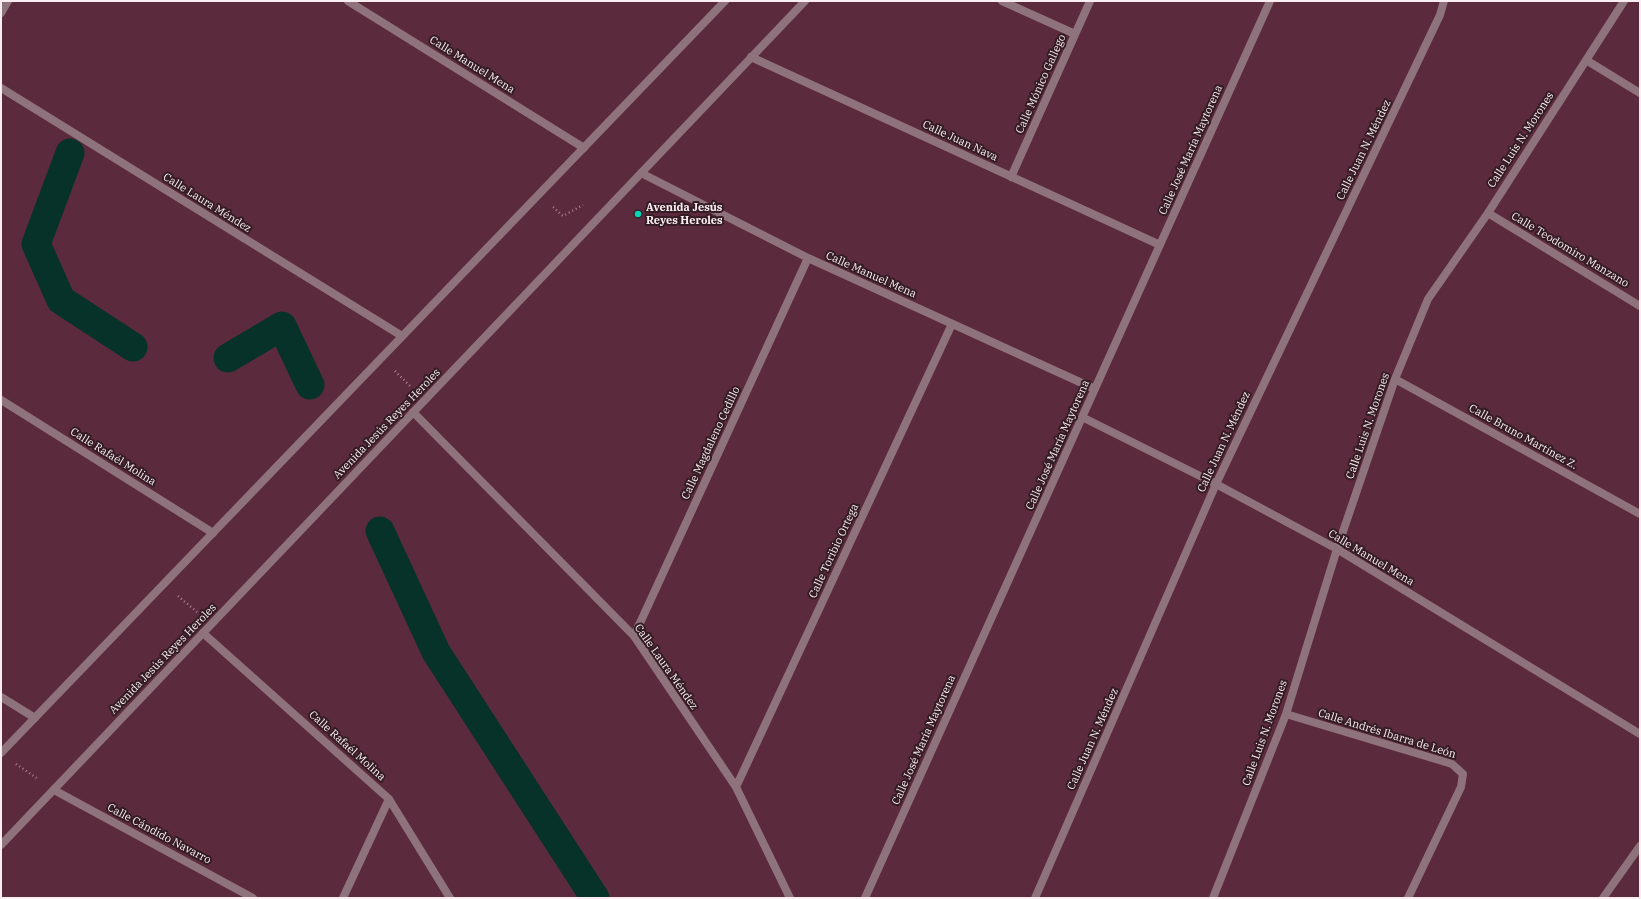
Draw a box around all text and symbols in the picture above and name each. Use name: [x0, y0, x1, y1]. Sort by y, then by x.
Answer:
street label: Calle Mónico Gallego: [1013, 32, 1069, 136]
street label: Calle Manuel Mena: [427, 33, 517, 97]
street label: Calle José María Maytorena: [1156, 83, 1226, 217]
street label: Calle Luis N. Morones: [1485, 90, 1557, 190]
street label: Calle Juan N. Méndez: [1334, 98, 1394, 202]
street label: Calle Juan Nava: [920, 118, 1000, 164]
street label: Calle Laura Méndez: [160, 171, 254, 235]
place label: Avenida Jesús Reyes Heroles: [646, 201, 723, 227]
marker: Avenida Jesús Reyes Heroles: [633, 209, 643, 219]
street label: Calle Teodomiro Manzano: [1509, 210, 1631, 290]
street label: Calle Manuel Mena: [824, 249, 918, 301]
street label: Avenida Jesús Reyes Heroles: [331, 366, 443, 482]
street label: Calle Luis N. Morones: [1344, 371, 1392, 481]
street label: Calle José María Maytorena: [1023, 378, 1093, 512]
street label: Calle Magdaleno Cedillo: [679, 384, 743, 502]
street label: Calle Juan N. Méndez: [1195, 389, 1253, 495]
street label: Calle Bruno Martínez Z.: [1466, 402, 1580, 472]
street label: Calle Rafaél Molina: [68, 425, 158, 489]
street label: Calle Toribio Ortega: [806, 502, 862, 600]
street label: Calle Manuel Mena: [1326, 527, 1416, 589]
street label: Avenida Jesús Reyes Heroles: [107, 601, 219, 717]
street label: Calle Laura Méndez: [632, 622, 700, 712]
street label: Calle José María Maytorena: [889, 673, 959, 807]
street label: Calle Luis N. Morones: [1240, 678, 1290, 788]
street label: Calle Juan N. Méndez: [1065, 686, 1121, 792]
street label: Calle Andrés Ibarra de León: [1316, 707, 1458, 761]
street label: Calle Rafaél Molina: [306, 708, 388, 784]
street label: Calle Cándido Navarro: [105, 801, 213, 867]

